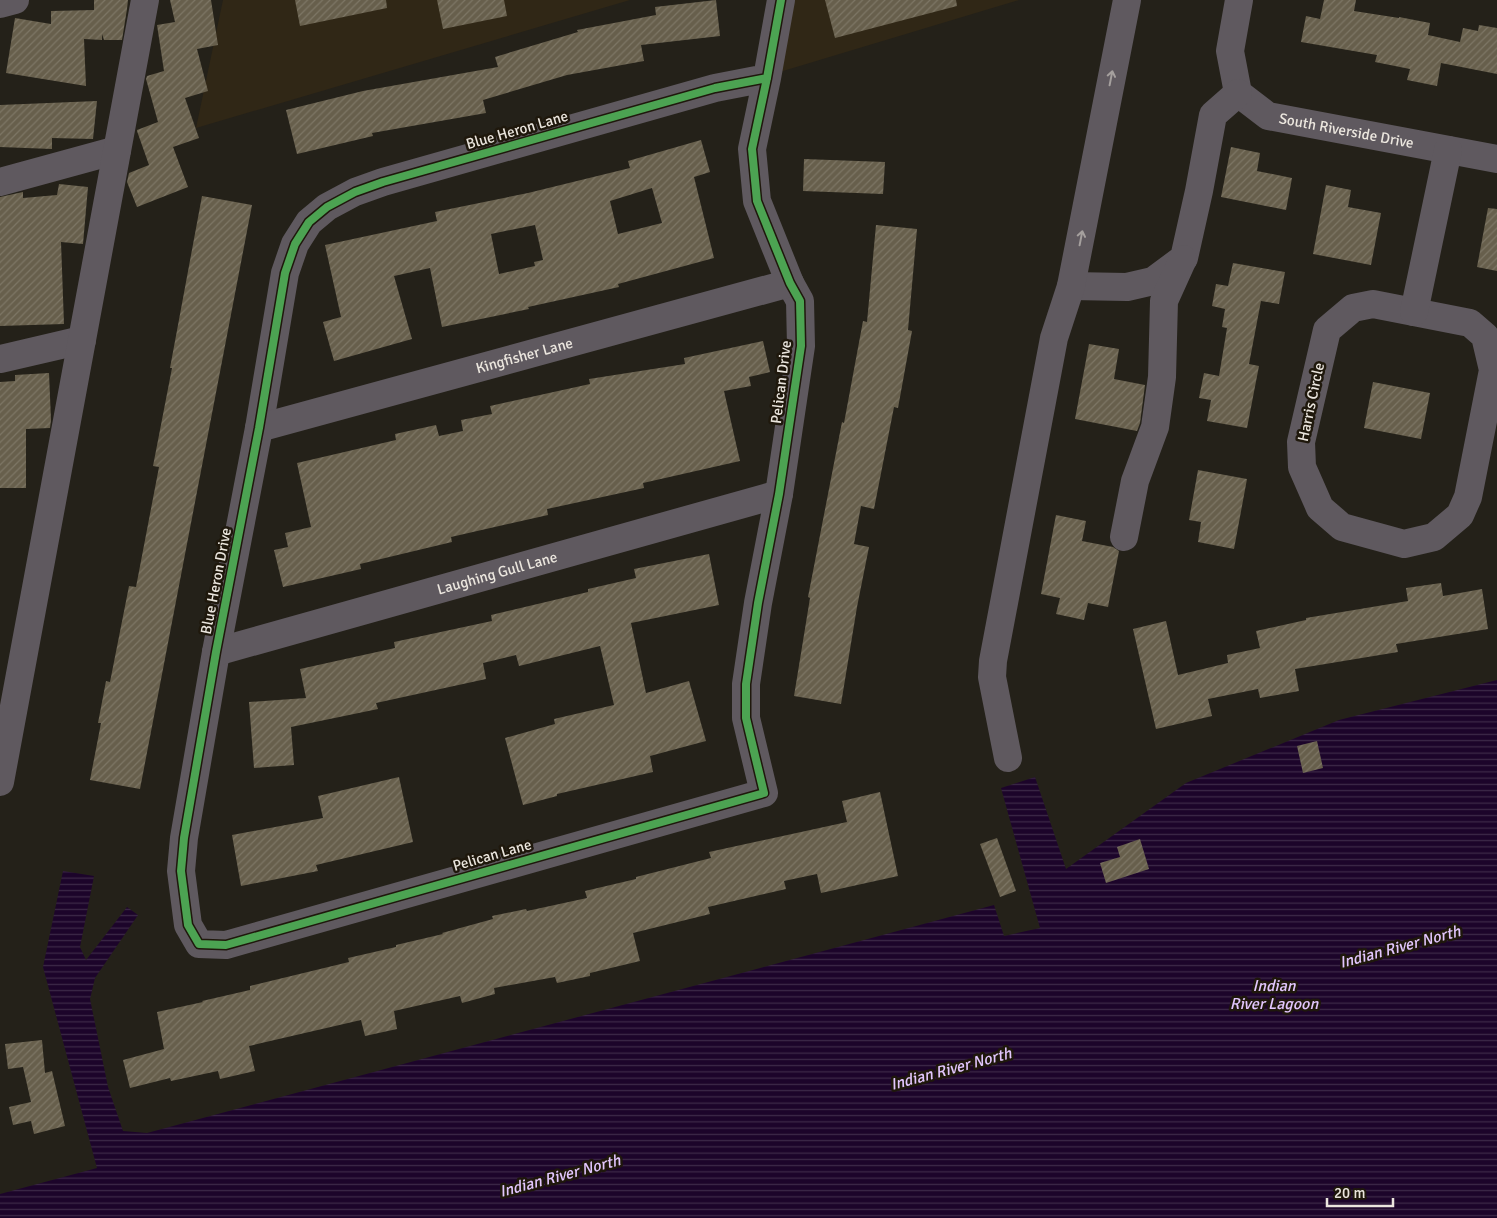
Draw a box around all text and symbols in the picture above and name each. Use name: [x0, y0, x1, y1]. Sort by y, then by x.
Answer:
one-way arrow: [1107, 71, 1117, 87]
street label: Blue Heron Lane: [464, 107, 570, 153]
street label: South Riverside Drive: [1277, 109, 1415, 152]
one-way arrow: [1076, 230, 1086, 246]
street label: Kingfisher Lane: [474, 334, 575, 377]
street label: Pelican Drive: [767, 339, 795, 425]
street label: Harris Circle: [1294, 361, 1328, 443]
street label: Blue Heron Drive: [197, 526, 235, 636]
street label: Laughing Gull Lane: [435, 548, 559, 599]
street label: Pelican Lane: [451, 835, 533, 875]
water label: Indian River North: [1337, 921, 1464, 973]
water label: Indian River Lagoon: [1230, 976, 1319, 1014]
water label: Indian River North: [888, 1043, 1015, 1095]
water label: Indian River North: [497, 1150, 624, 1202]
scale bar: [1327, 1176, 1393, 1208]
text: 20 m: [1334, 1184, 1365, 1202]

